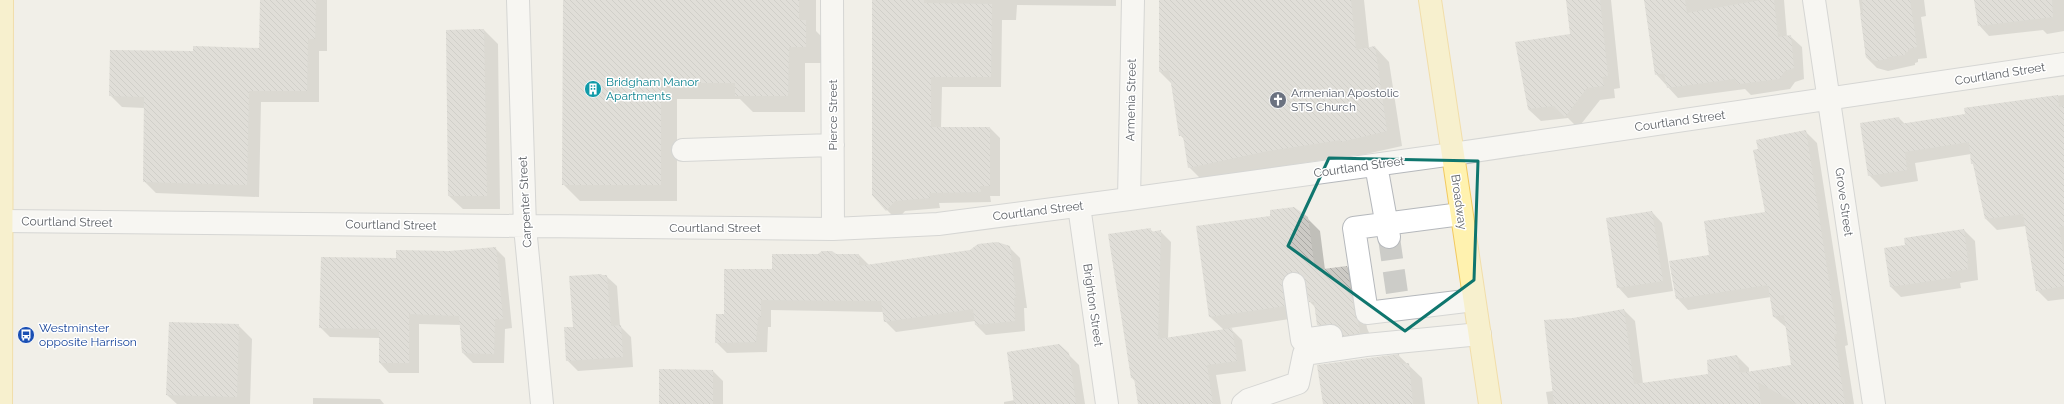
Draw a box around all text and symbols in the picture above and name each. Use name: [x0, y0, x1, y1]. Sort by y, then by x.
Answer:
street label: Armenia Street: [1123, 58, 1139, 142]
street label: Courtland Street: [1954, 60, 2046, 88]
place label: Bridgham Manor Apartments: [606, 75, 699, 103]
building icon: Bridgham Manor Apartments: [583, 79, 603, 99]
street label: Pierce Street: [826, 79, 840, 151]
place label: Armenian Apostolic STS Church: [1291, 86, 1400, 114]
church icon: Armenian Apostolic STS Church: [1268, 90, 1288, 110]
street label: Courtland Street: [1634, 108, 1726, 134]
street label: Courtland Street: [1313, 154, 1405, 180]
street label: Carpenter Street: [516, 156, 534, 248]
street label: Grove Street: [1832, 167, 1856, 237]
street label: Broadway: [1448, 173, 1470, 231]
street label: Courtland Street: [992, 198, 1084, 224]
street label: Courtland Street: [21, 214, 113, 230]
street label: Courtland Street: [345, 217, 437, 233]
street label: Courtland Street: [669, 221, 761, 235]
street label: Brighton Street: [1080, 263, 1106, 347]
place label: Westminster opposite Harrison: [39, 321, 137, 349]
bus stop icon: Westminster opposite Harrison: [16, 325, 36, 345]

